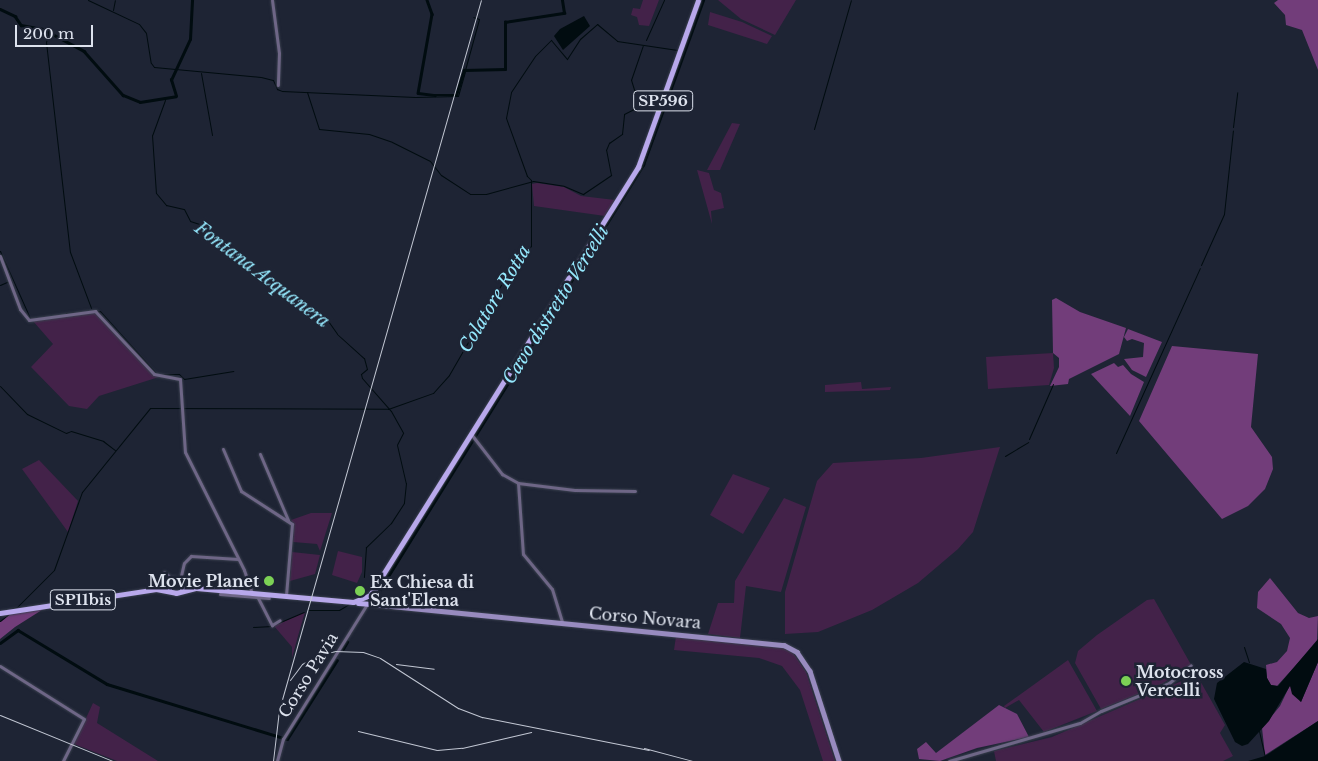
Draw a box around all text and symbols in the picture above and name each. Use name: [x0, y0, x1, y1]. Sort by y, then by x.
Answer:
scale bar: [18, 15, 95, 47]
text: 200 m: [23, 24, 74, 43]
road number: SP596: [633, 88, 693, 114]
water label: Fontana Acquanera: [190, 217, 334, 333]
water label: Cavo distretto Vercelli: [498, 222, 614, 388]
water label: Colatore Rotta: [454, 241, 536, 357]
place label: Movie Planet: [148, 571, 259, 591]
place label: Ex Chiesa di Sant'Elena: [370, 572, 474, 610]
marker: Movie Planet: [263, 575, 275, 587]
marker: Ex Chiesa di Sant'Elena: [354, 585, 366, 597]
road number: SP11bis: [49, 588, 117, 612]
street label: Corso Novara: [588, 604, 702, 632]
street label: Corso Pavia: [274, 629, 342, 721]
place label: Motocross Vercelli: [1136, 662, 1224, 700]
marker: Motocross Vercelli: [1120, 675, 1132, 687]

